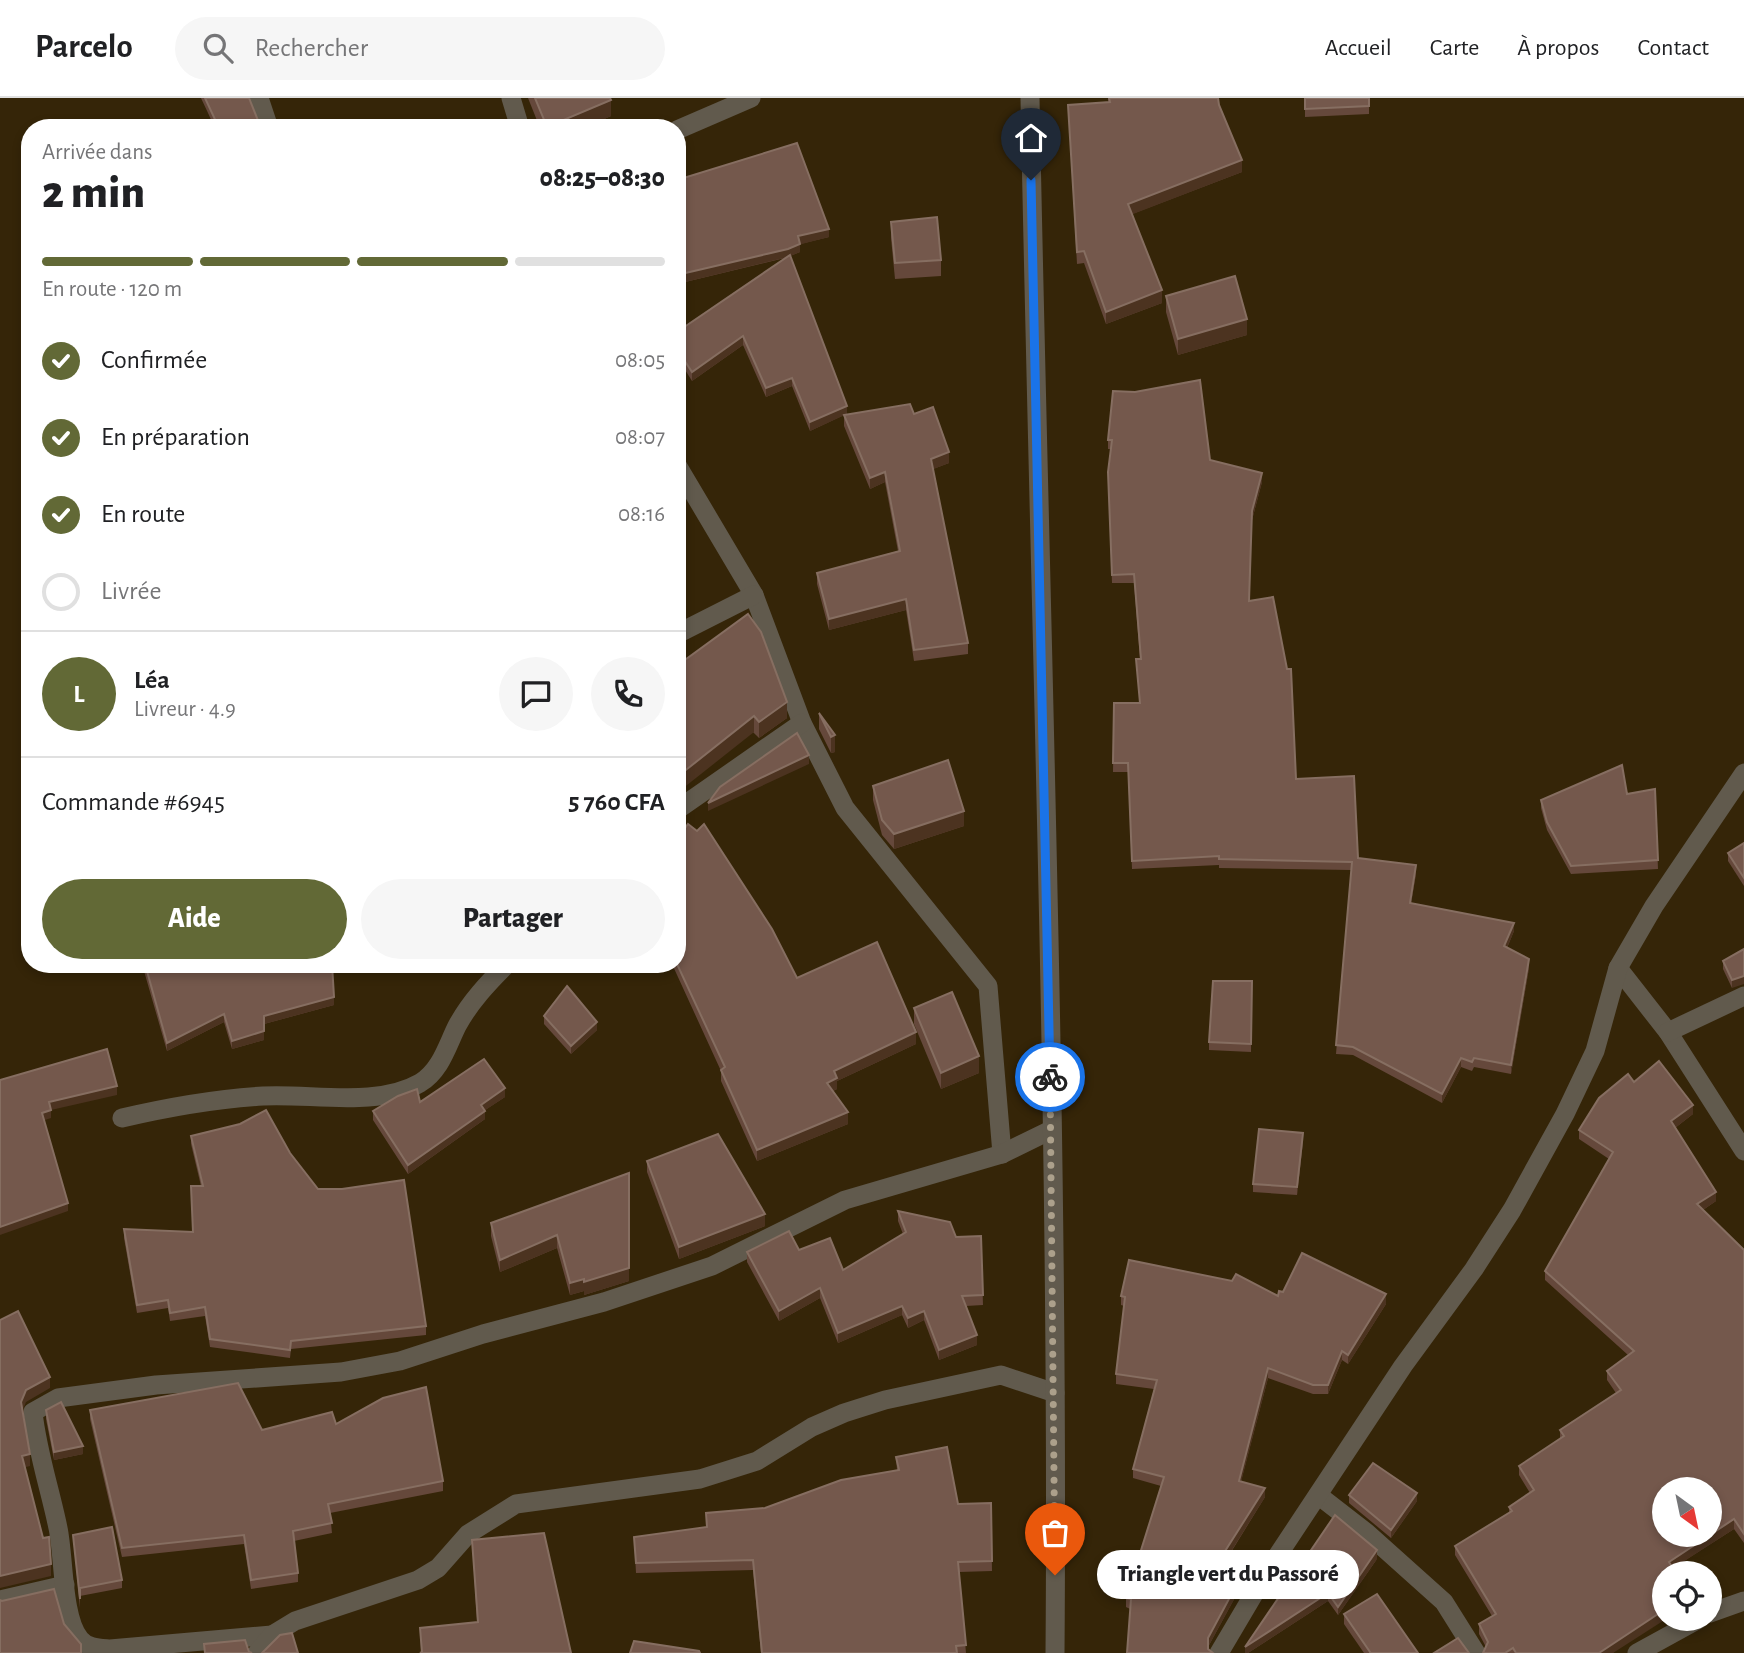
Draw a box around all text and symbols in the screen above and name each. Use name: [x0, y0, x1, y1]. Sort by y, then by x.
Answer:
search box: [175, 17, 665, 80]
icon: search: [199, 29, 237, 67]
text: Parcelo: [35, 31, 133, 64]
text: Rechercher: [255, 35, 368, 61]
text: Accueil: [1325, 36, 1392, 60]
text: Carte: [1430, 36, 1479, 60]
text: À propos: [1517, 36, 1599, 60]
text: Contact: [1637, 36, 1709, 60]
pin: [1001, 108, 1061, 180]
icon: home: [1012, 119, 1050, 157]
text: Arrivée dans: [42, 141, 153, 164]
text: 08:25–08:30: [540, 165, 665, 191]
text: 2 min: [42, 170, 145, 216]
text: En route · 120 m: [42, 278, 182, 301]
icon: check: [42, 342, 80, 380]
text: Confirmée: [101, 347, 207, 373]
text: 08:05: [615, 349, 665, 372]
icon: check: [42, 419, 80, 457]
text: En préparation: [101, 424, 250, 450]
text: 08:07: [615, 426, 665, 449]
icon: check: [42, 496, 80, 534]
text: En route: [101, 501, 185, 527]
text: 08:16: [618, 503, 665, 526]
text: Livrée: [101, 578, 161, 604]
button: chat: [499, 657, 573, 731]
button: phone: [591, 657, 665, 731]
text: Léa: [134, 667, 170, 693]
text: L: [73, 681, 85, 707]
text: Livreur · 4.9: [134, 698, 236, 721]
text: Commande #6945: [42, 789, 225, 815]
text: 5 760 CFA: [568, 789, 665, 815]
button: Aide: [42, 879, 347, 959]
button: Partager: [361, 879, 665, 959]
courier: [1015, 1042, 1085, 1112]
icon: bike: [1031, 1058, 1069, 1096]
north arrow: [1652, 1477, 1722, 1547]
map controls: [1652, 1477, 1722, 1631]
pin: [1025, 1503, 1085, 1575]
icon: bag: [1036, 1514, 1074, 1552]
callout: Triangle vert du Passoré: [1097, 1550, 1360, 1600]
button: locate: [1652, 1561, 1722, 1631]
text: Triangle vert du Passoré: [1117, 1563, 1339, 1586]

